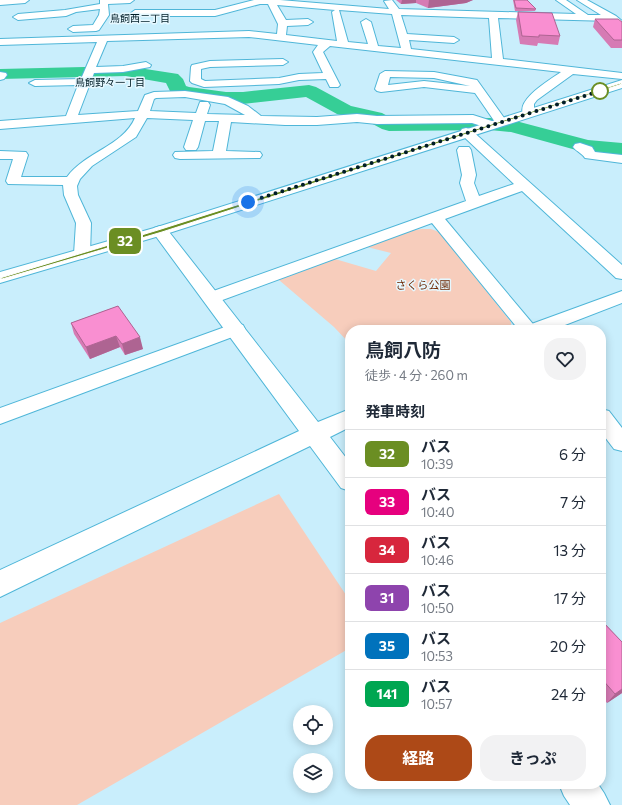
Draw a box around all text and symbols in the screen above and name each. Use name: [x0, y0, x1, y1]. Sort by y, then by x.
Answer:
district label: 鳥飼西二丁目: [110, 12, 170, 24]
district label: 鳥飼野々一丁目: [75, 76, 145, 88]
unlabelled marker: [591, 82, 609, 100]
your location: [238, 192, 258, 212]
line badge: 32: [107, 228, 143, 254]
text: 32: [117, 232, 133, 249]
park label: さくら公園: [396, 278, 451, 291]
text: 鳥飼八防: [365, 338, 441, 361]
button: heart: [544, 338, 586, 380]
text: 徒歩 · 4 分 · 260 m: [365, 367, 468, 383]
text: 発車時刻: [365, 402, 425, 420]
text: バス: [421, 437, 451, 455]
text: 32: [379, 445, 395, 462]
text: 6 分: [559, 445, 586, 463]
text: 10:39: [421, 456, 453, 472]
text: バス: [421, 485, 451, 503]
text: 33: [379, 493, 395, 510]
text: 7 分: [560, 493, 586, 511]
text: 10:40: [421, 504, 454, 520]
text: バス: [421, 533, 451, 551]
text: 34: [379, 541, 395, 558]
text: 13 分: [553, 541, 586, 559]
text: 10:46: [421, 552, 454, 568]
text: バス: [421, 581, 451, 599]
text: 31: [380, 589, 394, 606]
text: 17 分: [554, 589, 586, 607]
text: 10:50: [421, 600, 454, 616]
text: バス: [421, 629, 451, 647]
text: 35: [379, 637, 395, 654]
text: 20 分: [550, 637, 586, 655]
text: 10:53: [421, 648, 453, 664]
text: バス: [421, 677, 451, 695]
text: 141: [377, 685, 397, 702]
text: 24 分: [551, 685, 586, 703]
text: 10:57: [421, 696, 452, 712]
map controls: [293, 705, 333, 793]
button: locate: [293, 705, 333, 745]
button: 経路: [365, 735, 472, 781]
button: きっぷ: [480, 735, 586, 781]
button: layers: [293, 753, 333, 793]

